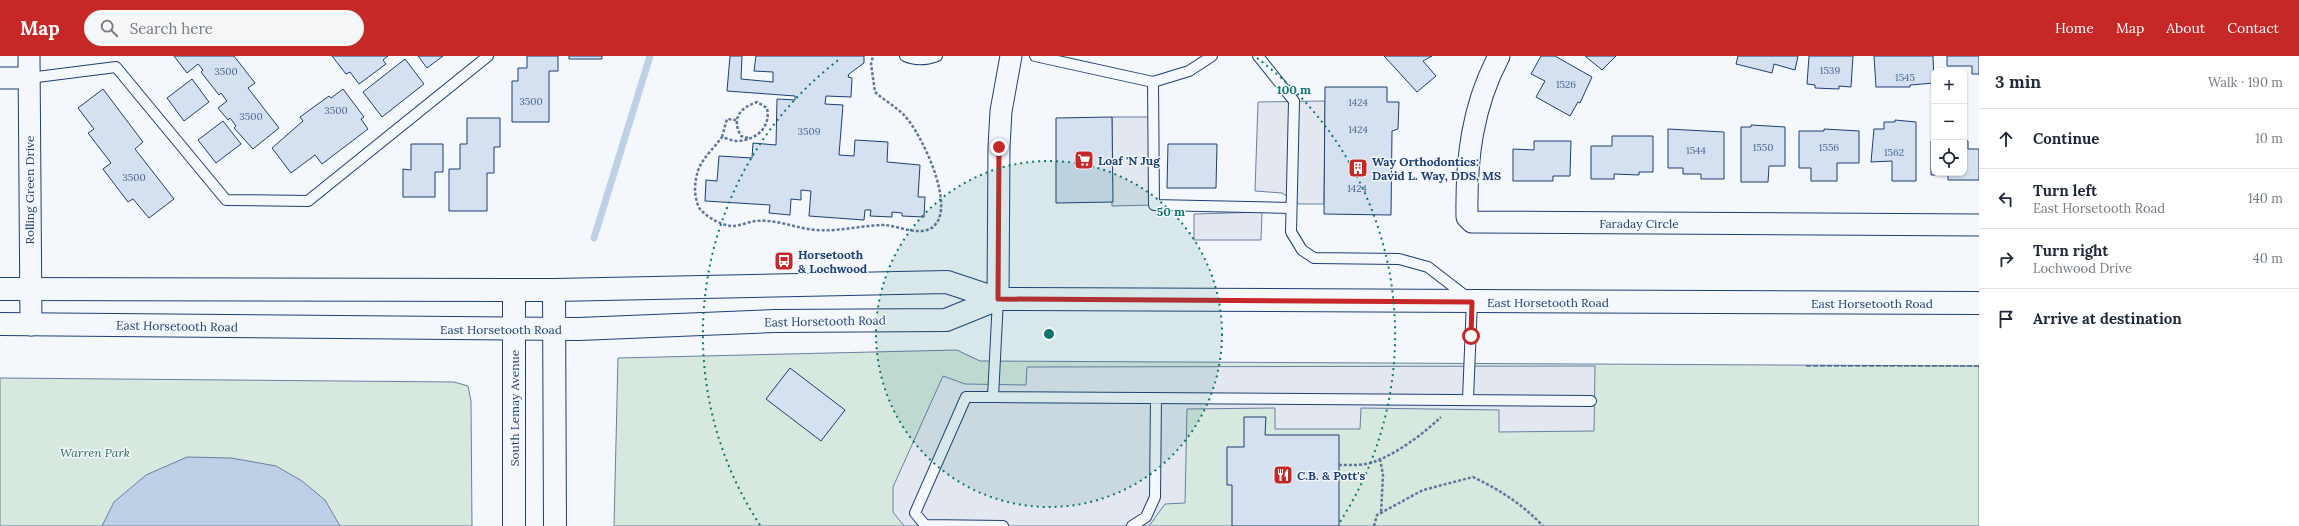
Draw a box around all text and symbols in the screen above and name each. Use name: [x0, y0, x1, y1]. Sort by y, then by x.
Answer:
search box: [84, 10, 364, 46]
text: Map: [20, 16, 60, 40]
icon: search: [98, 17, 120, 39]
text: Search here: [130, 19, 213, 38]
text: Home: [2055, 19, 2094, 37]
text: Map: [2116, 19, 2144, 37]
text: About: [2166, 19, 2205, 37]
text: Contact: [2227, 19, 2279, 37]
house number: 1539: [1820, 64, 1840, 77]
house number: 3500: [214, 65, 238, 78]
map controls: [1931, 68, 1967, 176]
button: +: [1931, 68, 1967, 104]
house number: 1545: [1895, 71, 1915, 84]
text: 3 min: [1995, 71, 2041, 93]
text: Walk · 190 m: [2208, 74, 2283, 91]
house number: 1526: [1556, 78, 1576, 91]
text: 100 m: [1277, 82, 1311, 97]
house number: 3500: [519, 95, 543, 108]
house number: 1424: [1348, 96, 1368, 109]
house number: 3500: [324, 104, 348, 117]
button: −: [1931, 104, 1967, 140]
house number: 3500: [239, 110, 263, 123]
house number: 1424: [1348, 123, 1368, 136]
house number: 3509: [797, 125, 821, 138]
icon: ahead: [1995, 128, 2017, 150]
text: Continue: [2033, 129, 2099, 148]
text: 10 m: [2255, 130, 2283, 147]
street label: Rolling Green Drive: [22, 135, 37, 245]
route end: [990, 138, 1008, 156]
button: locate: [1931, 140, 1967, 176]
house number: 1550: [1753, 141, 1773, 154]
house number: 1556: [1819, 141, 1839, 154]
house number: 1544: [1686, 144, 1707, 157]
house number: 1562: [1884, 146, 1904, 159]
supermarket icon: Loaf 'N Jug: [1073, 149, 1095, 171]
place label: Loaf 'N Jug: [1098, 153, 1161, 168]
place label: Way Orthodontics: David L. Way, DDS, MS: [1372, 154, 1501, 183]
building icon: Way Orthodontics: David L. Way, DDS, MS: [1347, 157, 1369, 179]
house number: 3500: [122, 171, 146, 184]
text: Turn left: [2033, 181, 2097, 200]
house number: 1424: [1347, 182, 1367, 195]
icon: left: [1995, 188, 2017, 210]
text: 140 m: [2248, 190, 2283, 207]
text: East Horsetooth Road: [2033, 200, 2165, 217]
text: 50 m: [1157, 204, 1185, 219]
street label: Faraday Circle: [1599, 216, 1679, 231]
text: Turn right: [2033, 241, 2109, 260]
place label: Horsetooth & Lochwood: [798, 247, 867, 276]
icon: right: [1995, 248, 2017, 270]
bus stop icon: Horsetooth & Lochwood: [773, 250, 795, 272]
text: 40 m: [2253, 250, 2283, 267]
text: Lochwood Drive: [2033, 260, 2132, 277]
street label: East Horsetooth Road: [1487, 295, 1609, 310]
street label: East Horsetooth Road: [1811, 296, 1933, 311]
icon: arrive: [1995, 308, 2017, 330]
text: Arrive at destination: [2033, 309, 2182, 328]
street label: East Horsetooth Road: [764, 312, 886, 330]
street label: East Horsetooth Road: [116, 317, 238, 335]
street label: East Horsetooth Road: [440, 322, 562, 337]
centre of rings: [1042, 327, 1056, 341]
route start: [1462, 327, 1480, 345]
street label: South Lemay Avenue: [507, 349, 522, 466]
park label: Warren Park: [60, 445, 130, 460]
restaurant icon: C.B. & Pott's: [1272, 464, 1294, 486]
place label: C.B. & Pott's: [1297, 468, 1365, 483]

